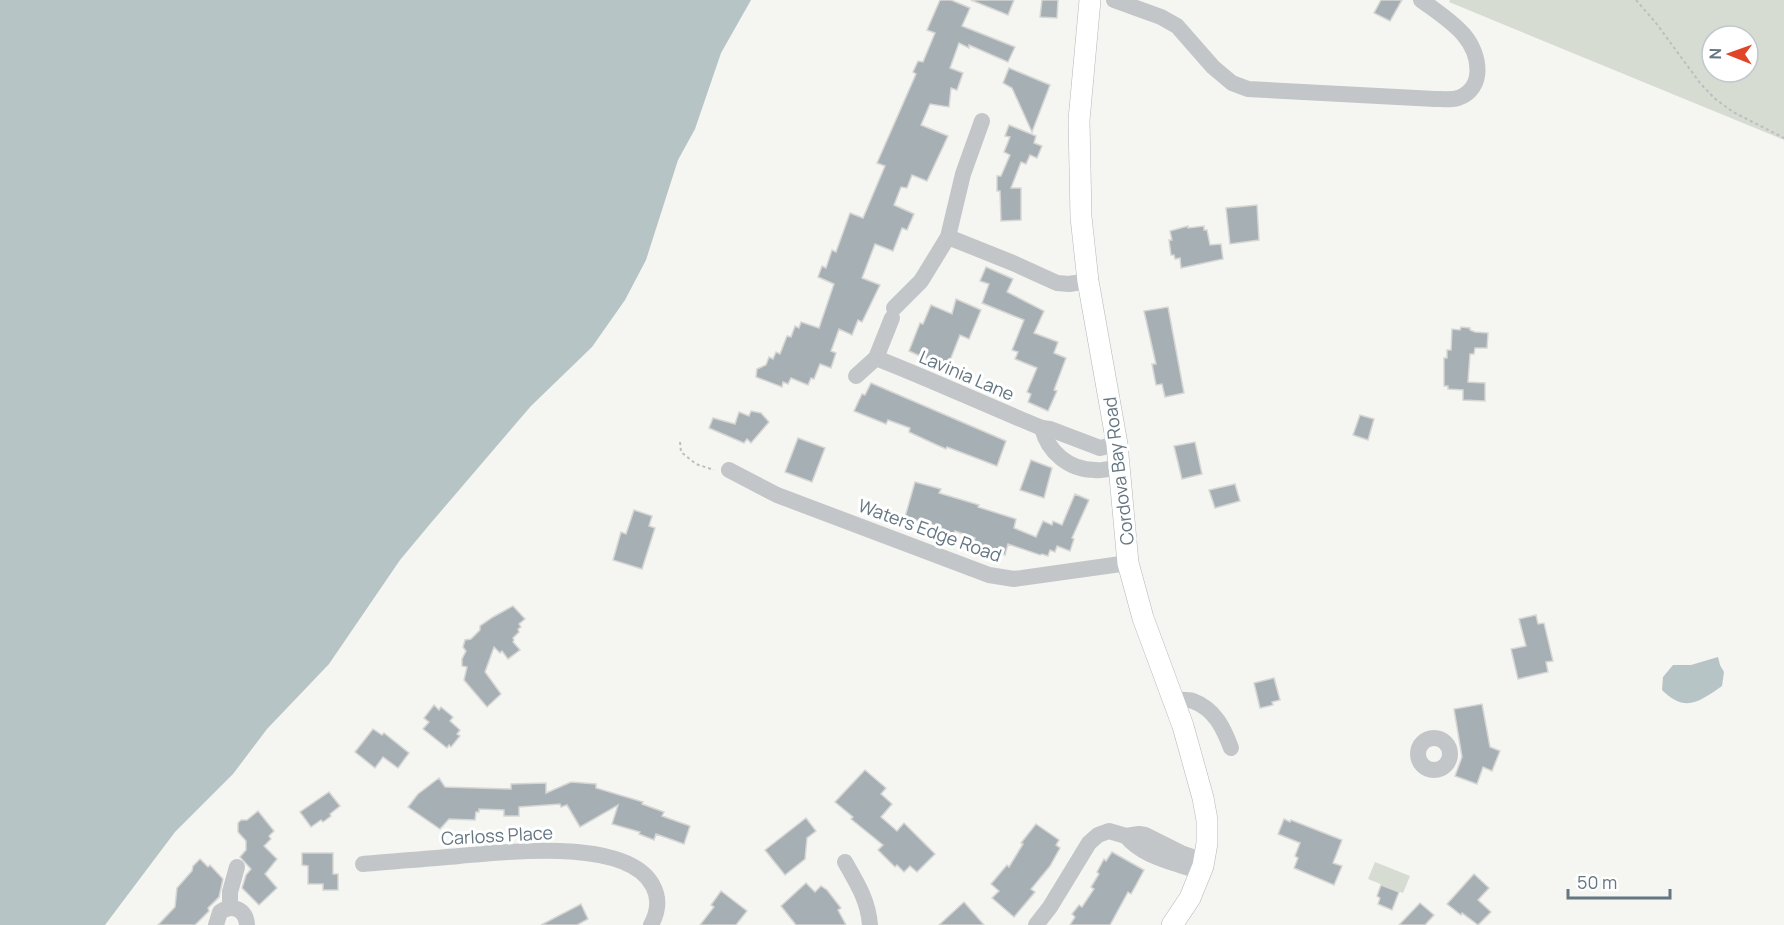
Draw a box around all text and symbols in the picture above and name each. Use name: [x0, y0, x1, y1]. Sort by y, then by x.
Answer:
north arrow: [1700, 24, 1760, 84]
text: N: [1704, 48, 1726, 60]
street label: Lavinia Lane: [916, 344, 1018, 406]
street label: Cordova Bay Road: [1097, 395, 1139, 547]
street label: Waters Edge Road: [855, 493, 1005, 567]
street label: Carloss Place: [440, 820, 554, 850]
scale bar: [1568, 862, 1670, 900]
text: 50 m: [1577, 870, 1617, 894]

